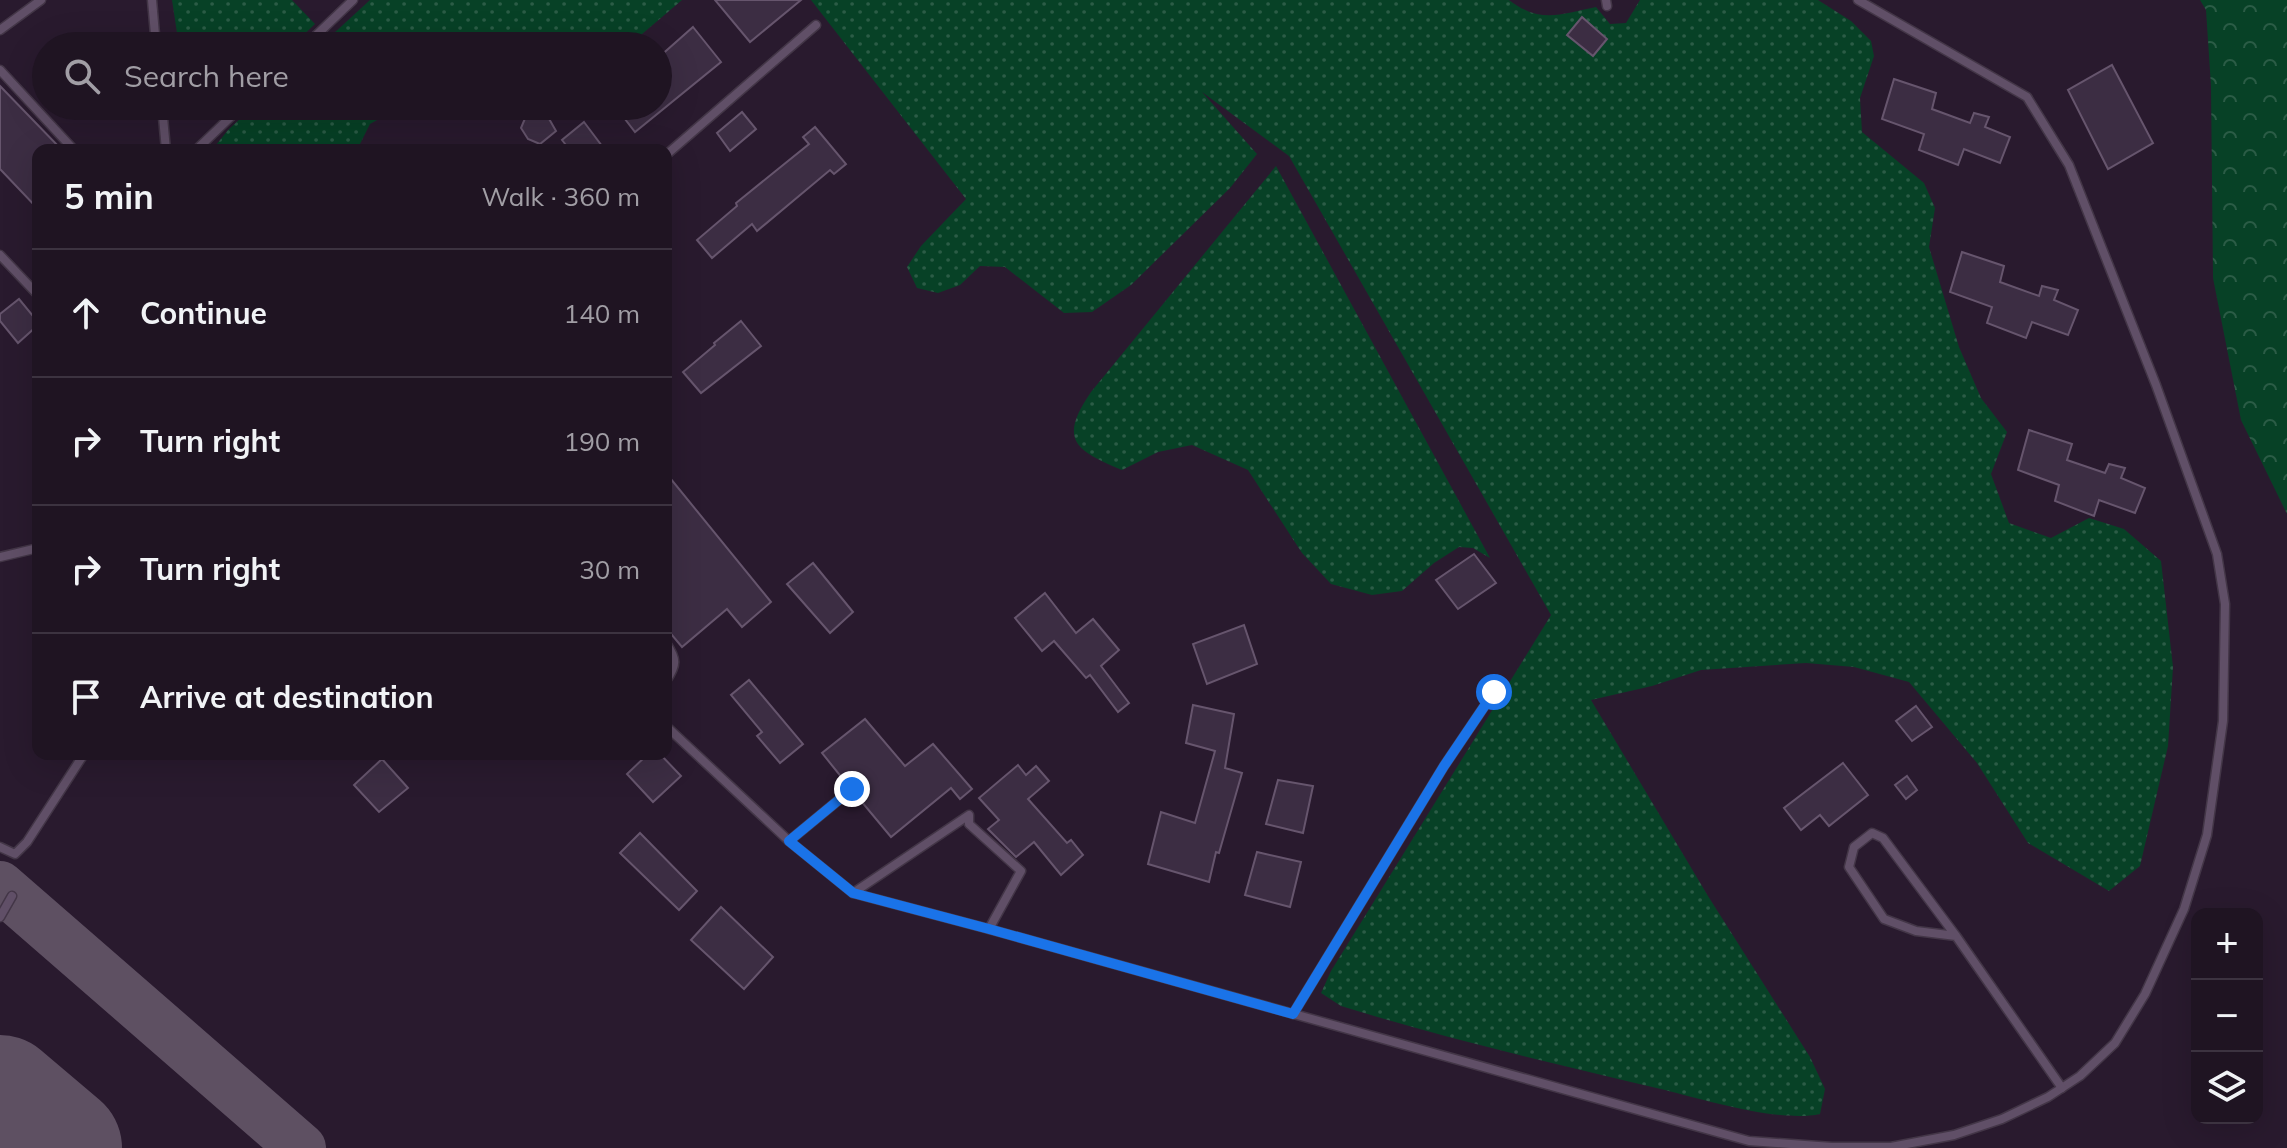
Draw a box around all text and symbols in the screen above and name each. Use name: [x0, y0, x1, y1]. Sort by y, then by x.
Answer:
search box: [32, 32, 672, 120]
icon: search: [60, 54, 104, 98]
text: Search here: [124, 57, 289, 95]
text: 5 min: [64, 175, 154, 218]
text: Walk · 360 m: [481, 180, 640, 213]
icon: ahead: [64, 291, 108, 335]
text: Continue: [140, 294, 267, 332]
text: 140 m: [564, 297, 640, 330]
icon: right: [64, 419, 108, 463]
text: Turn right: [140, 422, 280, 460]
text: 190 m: [564, 425, 640, 458]
icon: right: [64, 547, 108, 591]
text: Turn right: [140, 550, 280, 588]
text: 30 m: [579, 553, 640, 586]
route start: [1476, 674, 1512, 710]
icon: arrive: [64, 675, 108, 719]
text: Arrive at destination: [140, 678, 434, 716]
route end: [834, 771, 870, 807]
map controls: [2191, 908, 2263, 1124]
button: +: [2191, 908, 2263, 980]
button: −: [2191, 980, 2263, 1052]
button: layers: [2191, 1052, 2263, 1124]

